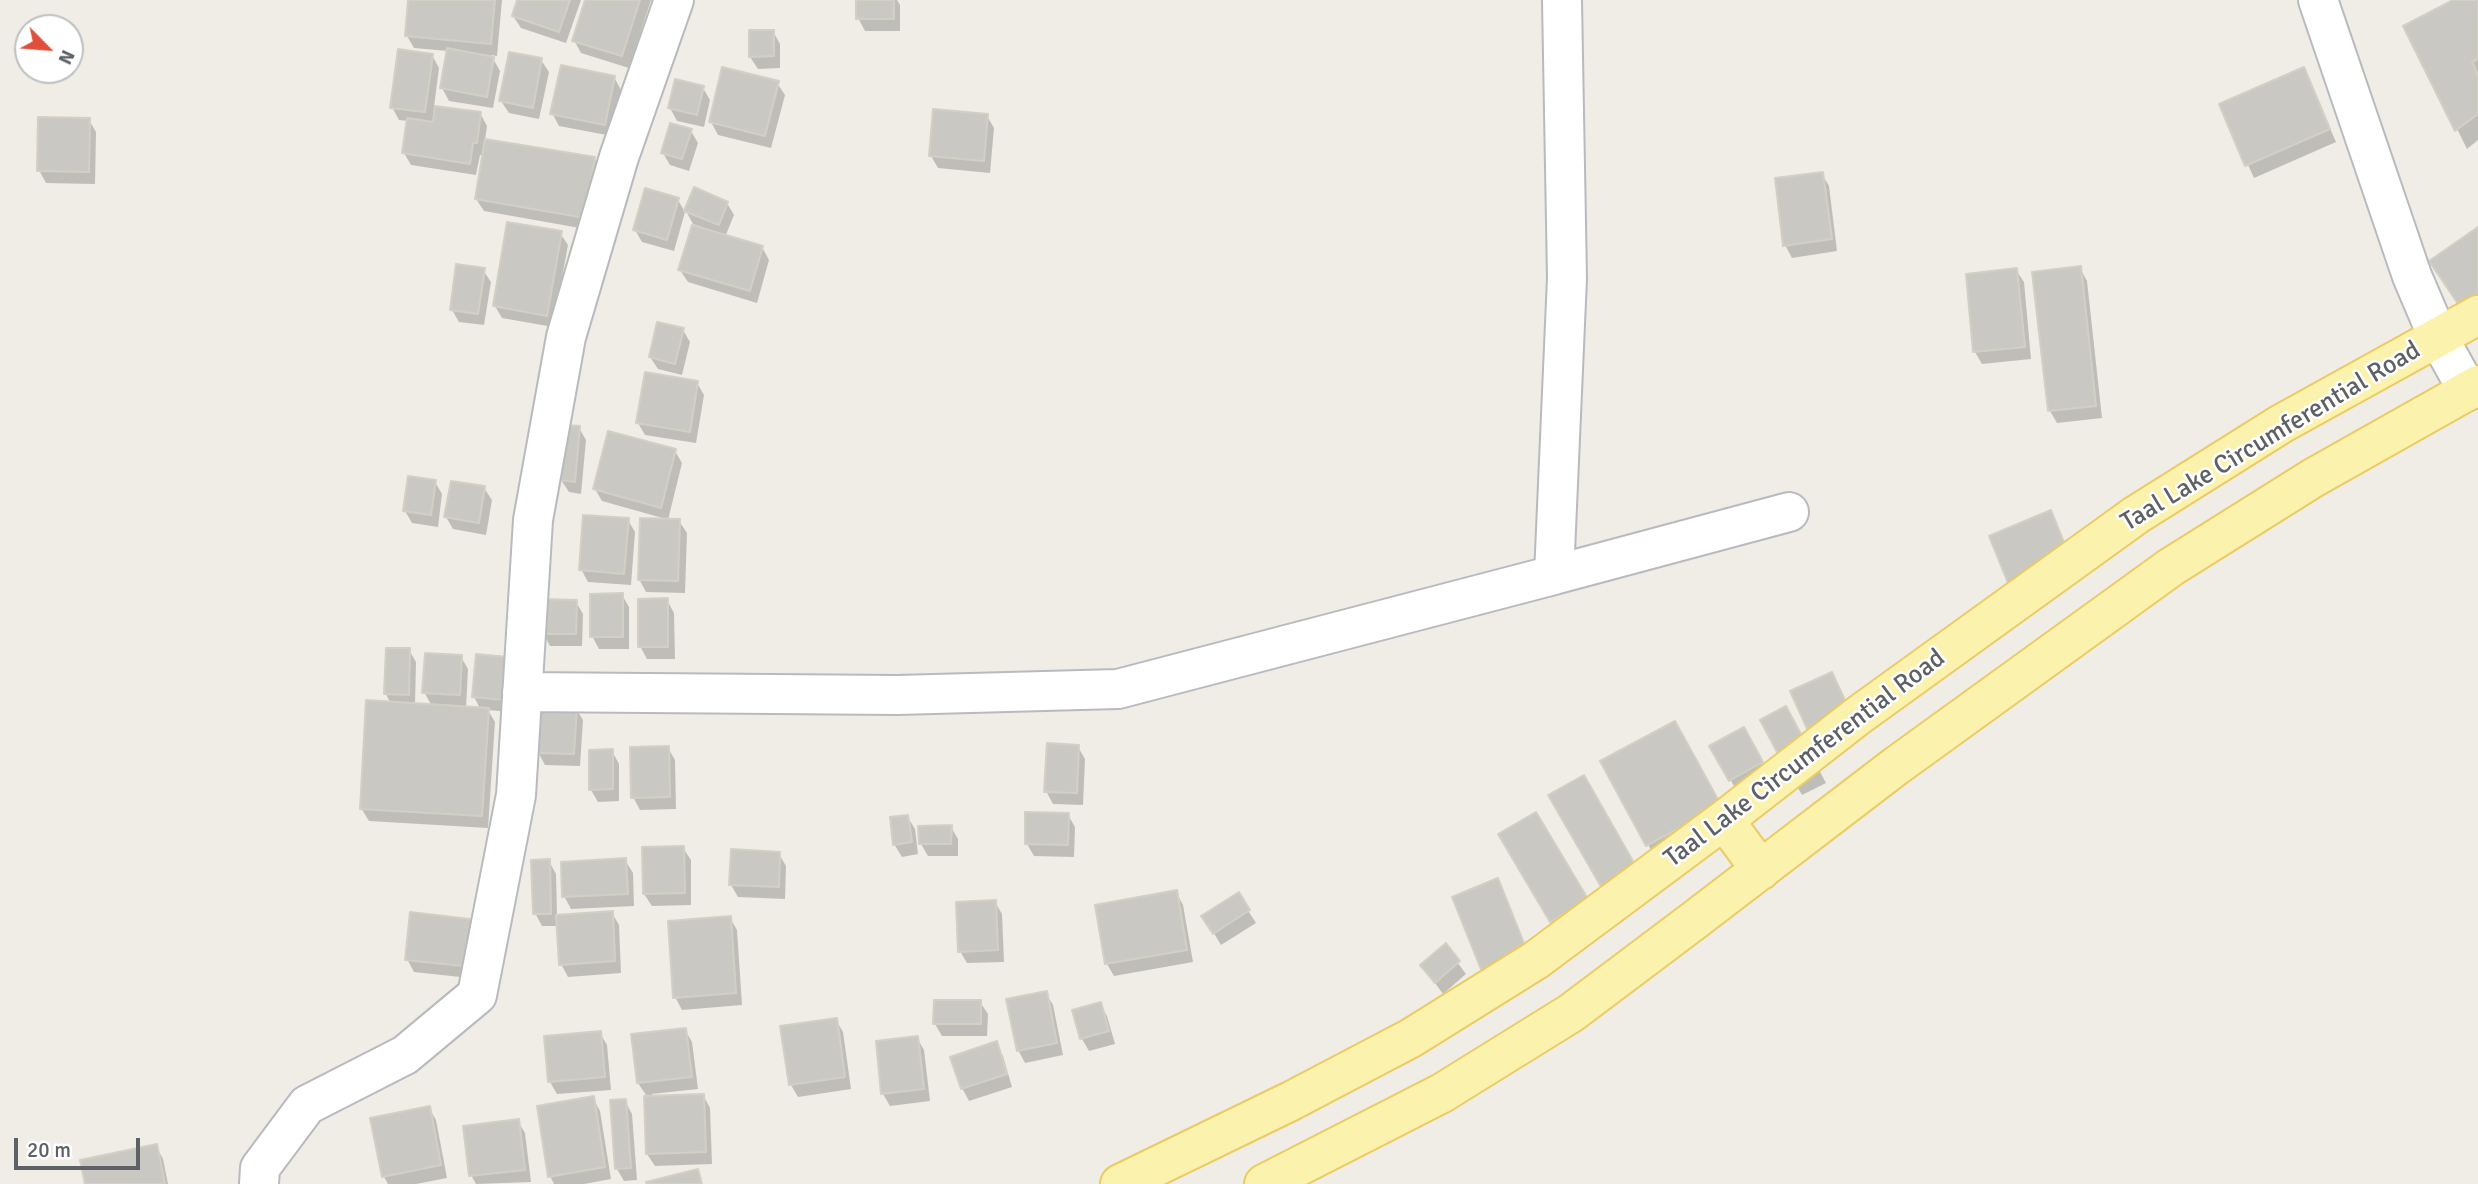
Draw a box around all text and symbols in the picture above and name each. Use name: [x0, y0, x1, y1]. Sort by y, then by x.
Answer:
north arrow: [14, 14, 84, 84]
text: N: [53, 46, 80, 68]
street label: Taal Lake Circumferential Road: [2116, 335, 2426, 539]
street label: Taal Lake Circumferential Road: [1658, 643, 1952, 875]
scale bar: [18, 1124, 144, 1168]
text: 20 m: [27, 1137, 71, 1163]

